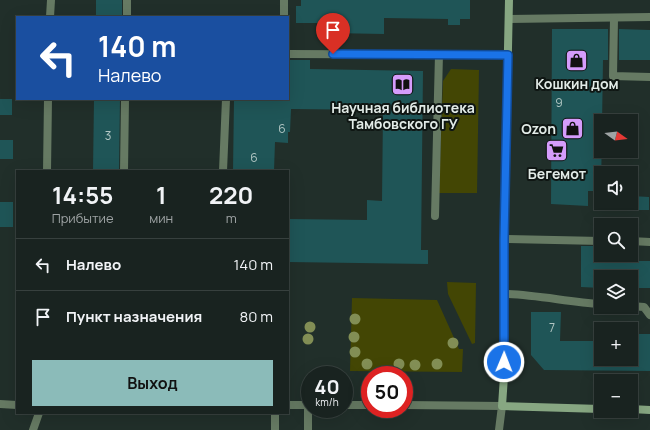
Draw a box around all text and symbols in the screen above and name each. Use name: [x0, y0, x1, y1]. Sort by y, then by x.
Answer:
pin: [316, 13, 350, 54]
icon: arrive: [322, 19, 344, 41]
text: 140 m: [98, 27, 177, 65]
icon: left: [32, 32, 84, 84]
shop icon: Кошкин дом: [564, 48, 590, 74]
text: Налево: [98, 63, 162, 87]
library icon: Научная библиотека Тамбовского ГУ: [390, 72, 416, 98]
place label: Кошкин дом: [535, 74, 619, 93]
house number: 9: [555, 94, 563, 111]
place label: Научная библиотека Тамбовского ГУ: [331, 98, 475, 133]
north arrow: [594, 114, 638, 158]
map controls: [594, 114, 638, 418]
shop icon: Ozon: [559, 115, 585, 141]
place label: Ozon: [521, 119, 556, 138]
house number: 6: [278, 120, 286, 137]
house number: 3: [105, 127, 111, 144]
supermarket icon: Бегемот: [544, 138, 570, 164]
house number: 6: [250, 149, 258, 166]
place label: Бегемот: [528, 164, 587, 183]
button: sound: [594, 166, 638, 210]
text: 14:55: [52, 178, 113, 211]
text: 1: [156, 178, 167, 211]
text: 220: [209, 178, 253, 211]
text: Прибытие: [52, 209, 114, 227]
text: мин: [149, 209, 173, 227]
text: m: [226, 209, 237, 227]
button: search: [594, 218, 638, 262]
icon: left: [32, 254, 54, 276]
text: Налево: [66, 254, 121, 275]
text: 140 m: [233, 254, 273, 275]
button: layers: [594, 270, 638, 314]
icon: arrive: [32, 306, 54, 328]
text: Пункт назначения: [66, 306, 202, 327]
text: 80 m: [239, 306, 273, 327]
house number: 7: [549, 319, 555, 336]
button: +: [594, 322, 638, 366]
position arrow: [483, 341, 525, 383]
button: Выход: [32, 360, 273, 406]
speed limit sign: 50: [361, 366, 413, 418]
text: 40: [314, 373, 340, 400]
button: −: [594, 374, 638, 418]
text: km/h: [315, 395, 339, 409]

